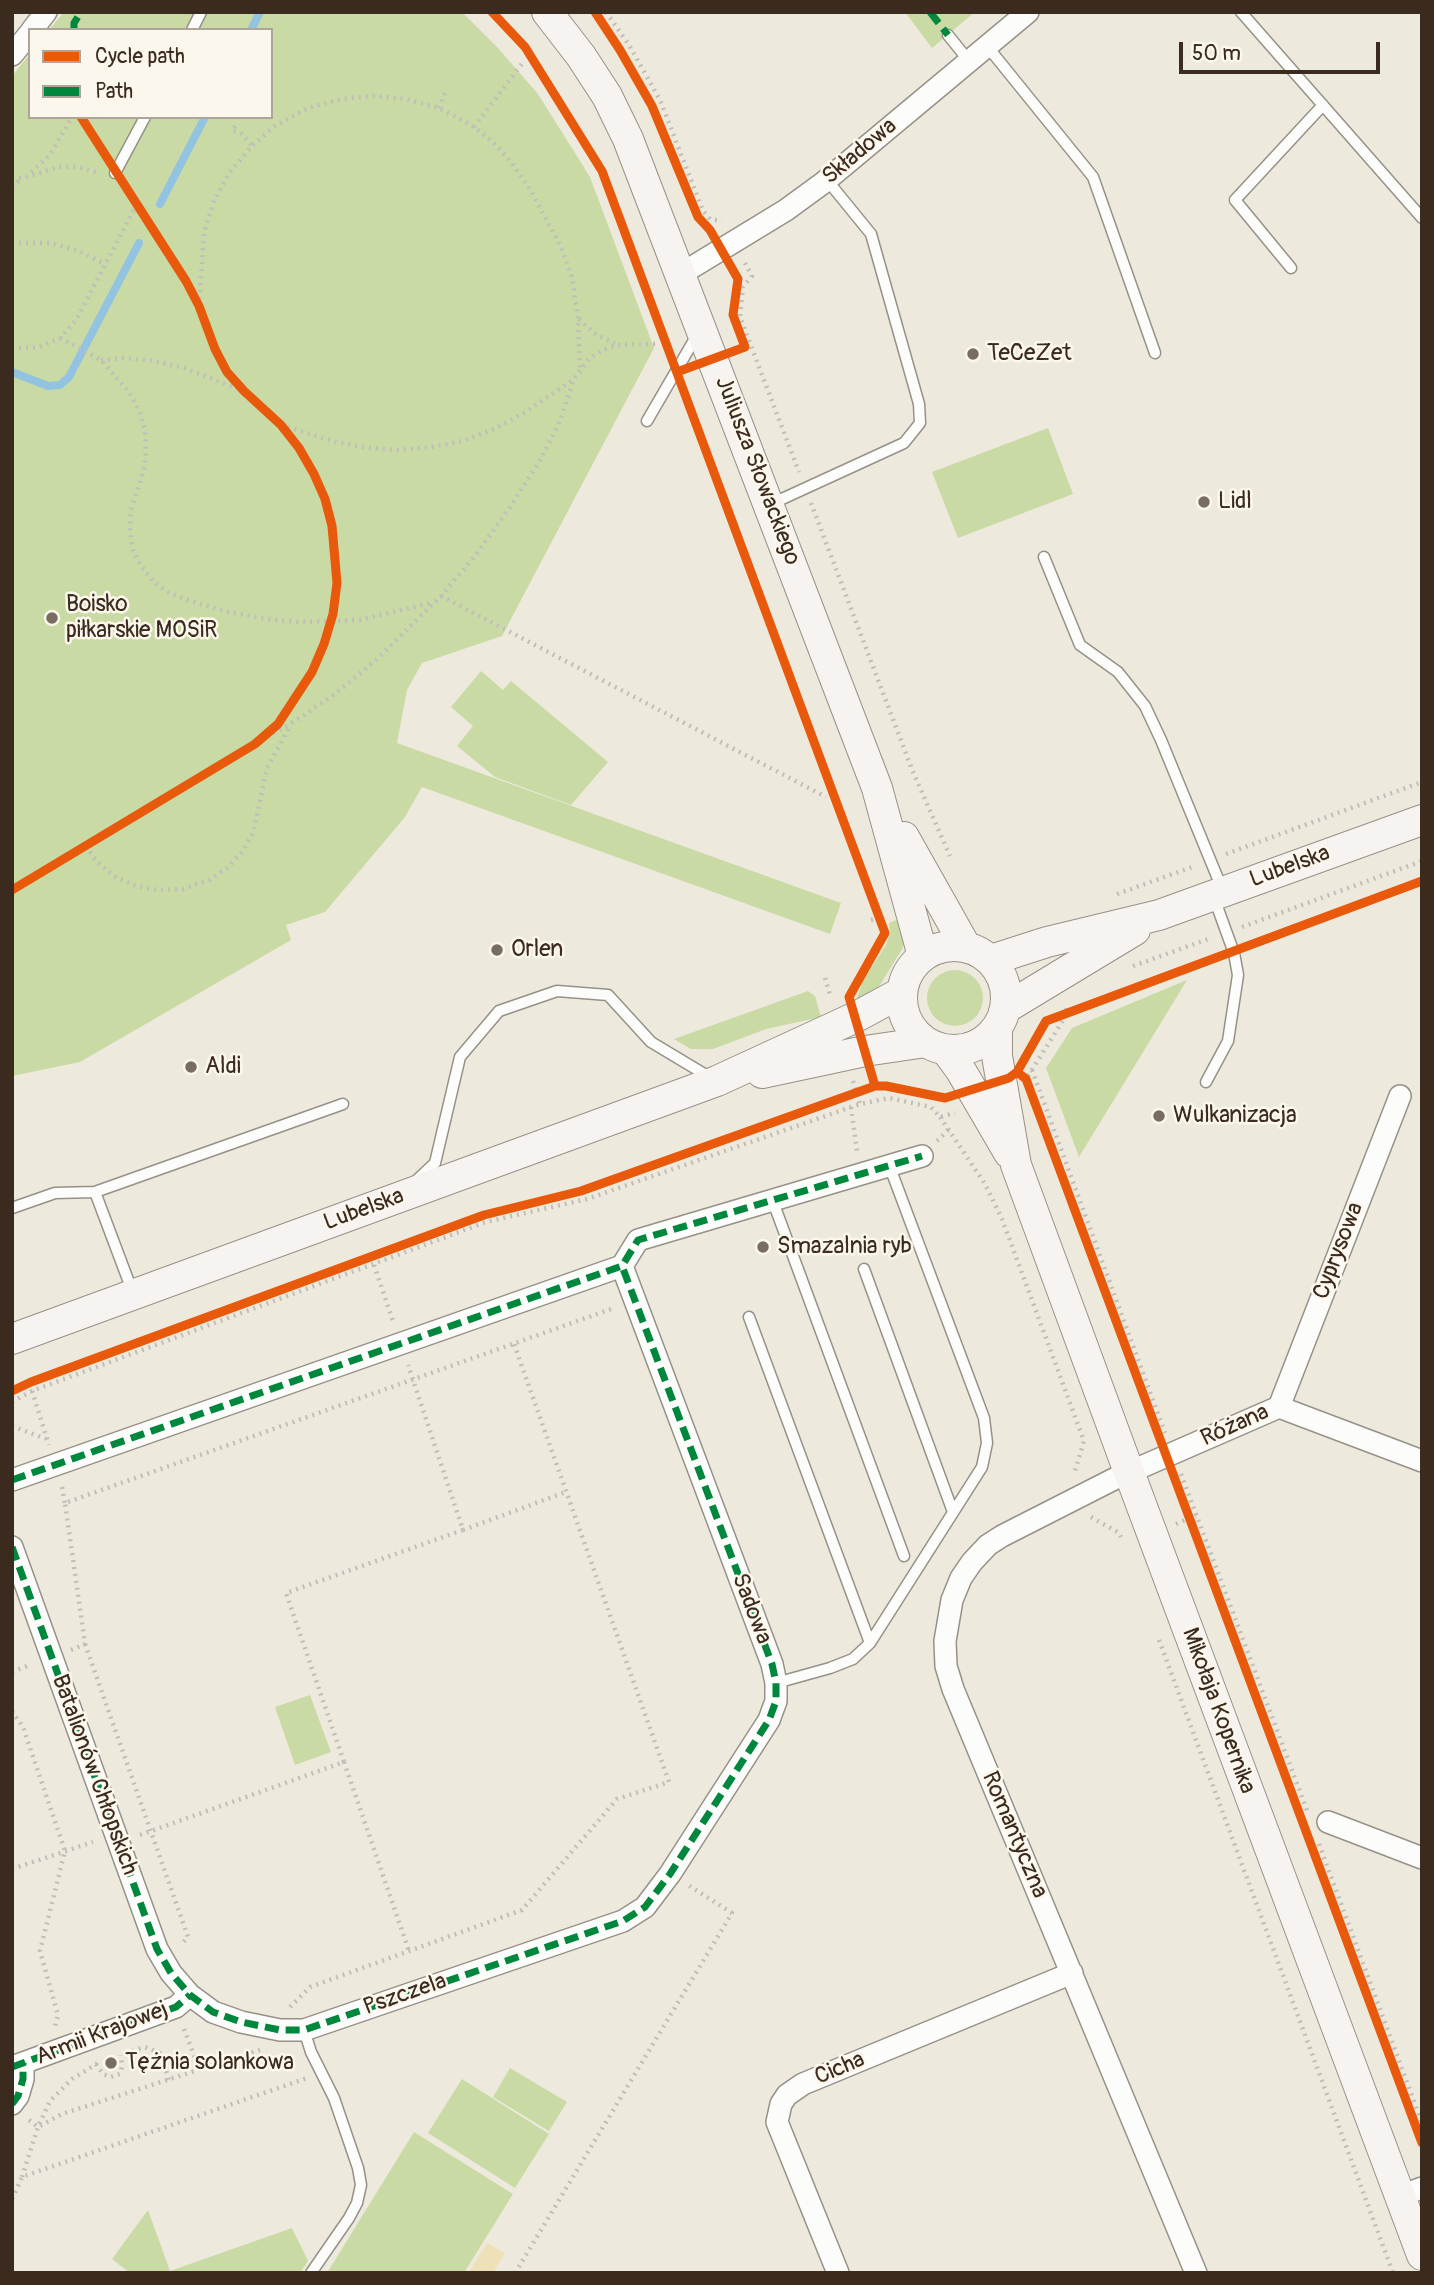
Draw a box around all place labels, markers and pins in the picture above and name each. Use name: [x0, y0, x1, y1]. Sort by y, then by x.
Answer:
place label: TeCeZet: [987, 340, 1072, 368]
marker: TeCeZet: [965, 346, 981, 362]
place label: Lidl: [1218, 488, 1252, 516]
marker: Lidl: [1196, 494, 1212, 510]
place label: Boisko piłkarskie MOSiR: [66, 591, 217, 645]
marker: Boisko piłkarskie MOSiR: [44, 610, 60, 626]
place label: Orlen: [511, 936, 563, 964]
marker: Orlen: [489, 942, 505, 958]
place label: Aldi: [205, 1053, 241, 1081]
marker: Aldi: [183, 1059, 199, 1075]
place label: Wulkanizacja: [1173, 1102, 1297, 1130]
marker: Wulkanizacja: [1151, 1108, 1167, 1124]
place label: Smazalnia ryb: [777, 1233, 912, 1261]
marker: Smazalnia ryb: [755, 1239, 771, 1255]
place label: Tężnia solankowa: [125, 2049, 294, 2077]
marker: Tężnia solankowa: [103, 2055, 119, 2071]

